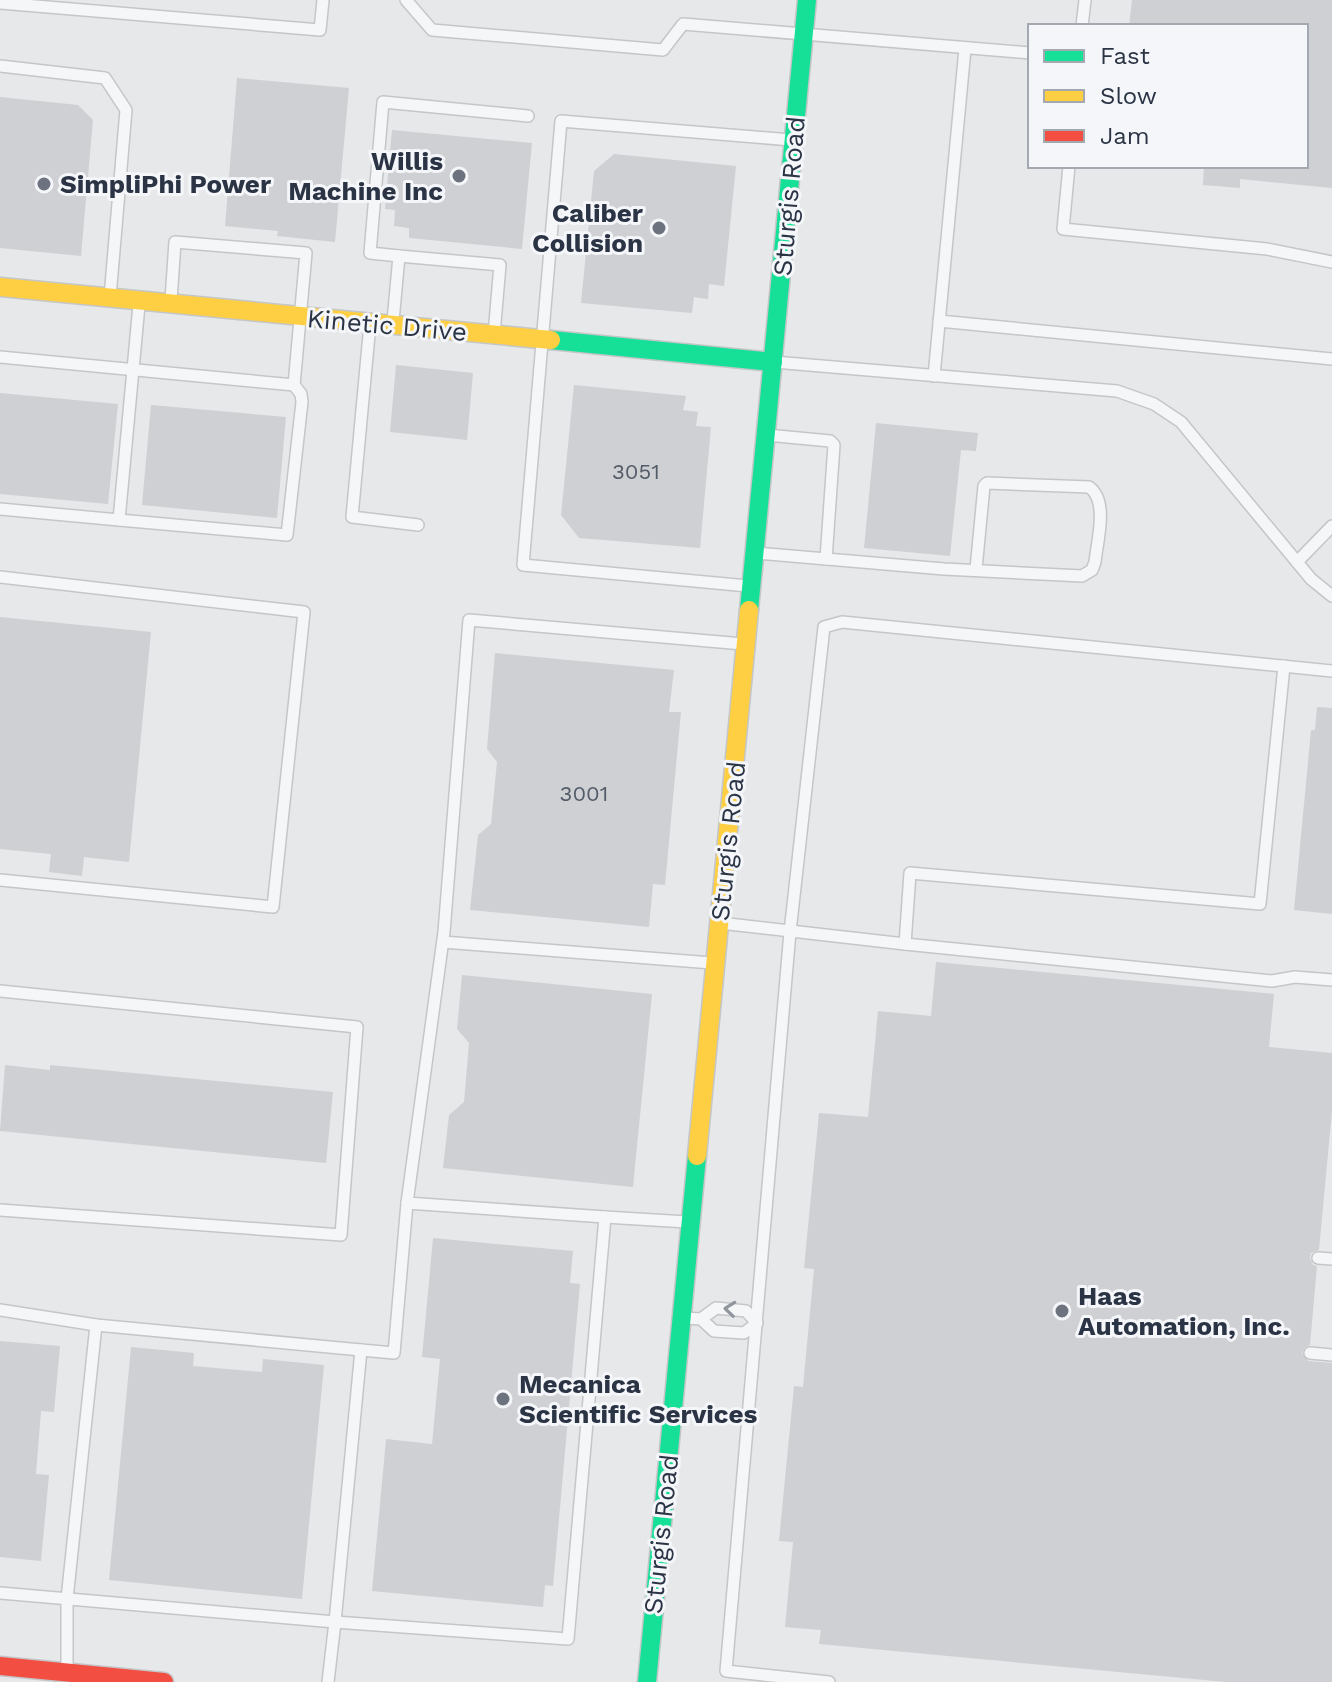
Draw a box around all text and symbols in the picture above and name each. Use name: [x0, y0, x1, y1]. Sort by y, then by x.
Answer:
legend: [1028, 24, 1308, 168]
text: Fast: [1100, 42, 1150, 70]
text: Slow: [1100, 82, 1157, 110]
street label: Sturgis Road: [767, 115, 811, 277]
text: Jam: [1100, 122, 1150, 150]
place label: Willis Machine Inc: [288, 146, 443, 206]
marker: Willis Machine Inc: [450, 167, 468, 185]
place label: SimpliPhi Power: [60, 169, 272, 199]
marker: SimpliPhi Power: [35, 175, 53, 193]
place label: Caliber Collision: [532, 198, 644, 258]
marker: Caliber Collision: [650, 219, 668, 237]
street label: Kinetic Drive: [306, 303, 468, 347]
house number: 3051: [612, 459, 660, 484]
street label: Sturgis Road: [705, 760, 751, 922]
house number: 3001: [560, 781, 608, 806]
place label: Haas Automation, Inc.: [1078, 1281, 1290, 1341]
one-way arrow: [723, 1301, 736, 1318]
marker: Haas Automation, Inc.: [1053, 1302, 1071, 1320]
place label: Mecanica Scientific Services: [519, 1369, 758, 1429]
marker: Mecanica Scientific Services: [494, 1390, 512, 1408]
street label: Sturgis Road: [638, 1453, 684, 1615]

